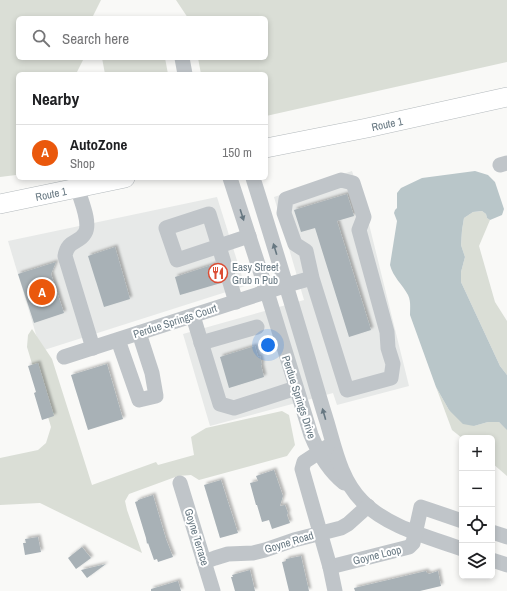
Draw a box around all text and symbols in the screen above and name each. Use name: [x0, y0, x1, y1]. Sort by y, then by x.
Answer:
search box: [16, 16, 268, 60]
icon: search: [30, 27, 52, 49]
text: Search here: [62, 28, 129, 49]
text: Nearby: [32, 87, 79, 110]
street label: Route 1: [370, 114, 404, 134]
text: AutoZone: [70, 134, 127, 155]
text: A: [41, 144, 49, 161]
text: 150 m: [222, 144, 252, 161]
text: Shop: [70, 155, 95, 172]
street label: Route 1: [34, 184, 68, 204]
one-way arrow: [239, 209, 245, 221]
one-way arrow: [272, 243, 278, 255]
place label: Easy Street Grub n Pub: [232, 260, 279, 287]
restaurant icon: Easy Street Grub n Pub: [207, 262, 229, 284]
pin: A: [29, 277, 55, 307]
street label: Perdue Springs Court: [131, 301, 219, 341]
your location: [258, 335, 278, 355]
street label: Perdue Springs Drive: [279, 354, 319, 440]
one-way arrow: [321, 408, 327, 420]
map controls: [459, 435, 495, 579]
button: +: [459, 435, 495, 471]
button: −: [459, 471, 495, 507]
street label: Goyne Terrace: [182, 507, 212, 567]
button: locate: [459, 507, 495, 543]
street label: Goyne Road: [263, 528, 315, 556]
street label: Goyne Loop: [351, 542, 403, 568]
button: layers: [459, 543, 495, 579]

